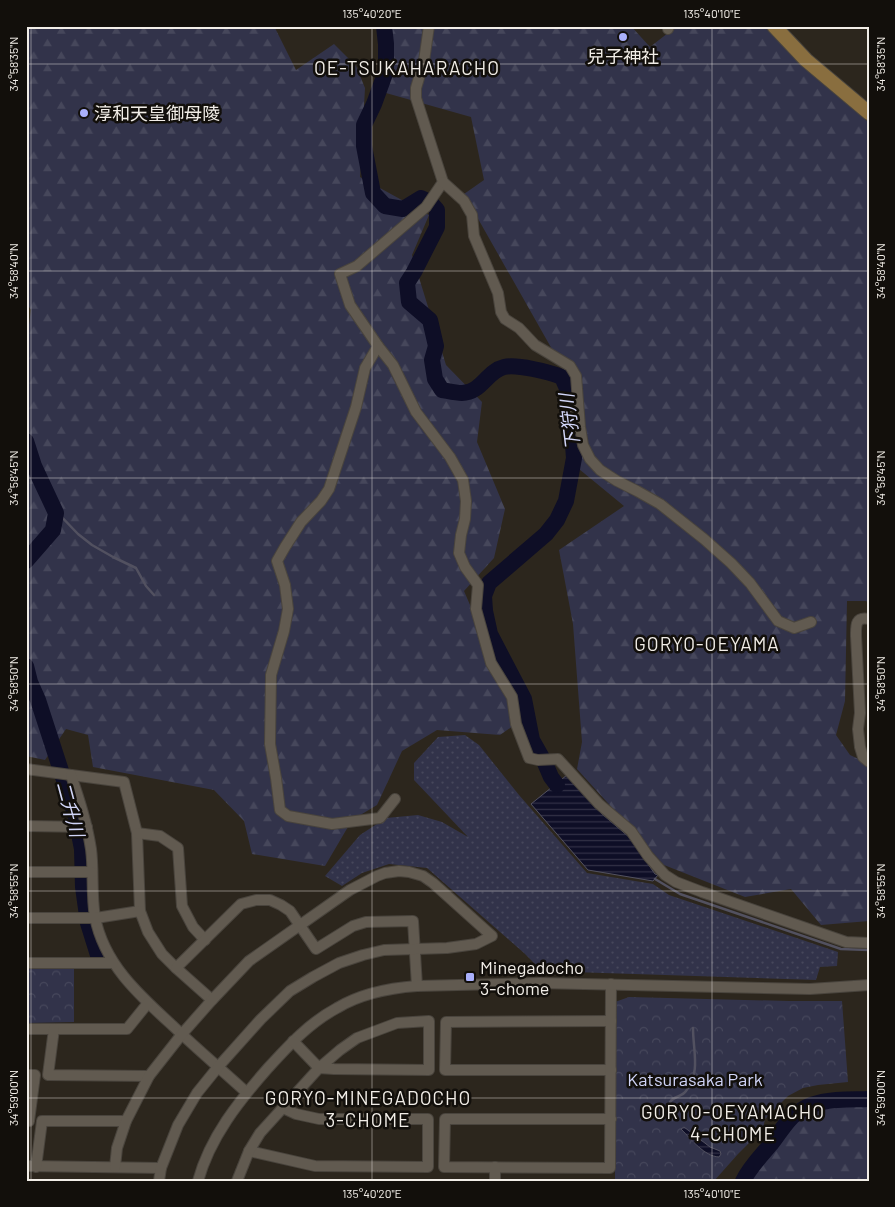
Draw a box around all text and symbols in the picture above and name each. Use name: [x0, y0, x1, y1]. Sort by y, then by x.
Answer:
text: 135°40'20"E: [342, 6, 402, 20]
text: 135°40'10"E: [683, 6, 741, 20]
marker: 兒子神社: [617, 31, 629, 43]
text: 34°58'35"N: [6, 37, 20, 92]
text: 34°58'35"N: [873, 37, 887, 92]
place label: 兒子神社: [587, 45, 659, 67]
district label: OE-TSUKAHARACHO: [314, 56, 500, 79]
place label: 淳和天皇御母陵: [94, 102, 220, 124]
marker: 淳和天皇御母陵: [78, 107, 90, 119]
text: 34°58'40"N: [6, 243, 20, 299]
text: 34°58'40"N: [873, 243, 887, 299]
water label: 下狩川: [554, 390, 584, 452]
text: 34°58'45"N: [6, 450, 20, 506]
text: 34°58'45"N: [873, 450, 887, 506]
district label: GORYO-OEYAMA: [634, 632, 780, 655]
text: 34°58'50"N: [6, 656, 20, 712]
text: 34°58'50"N: [873, 656, 887, 712]
water label: 二升川: [53, 778, 90, 841]
text: 34°58'55"N: [6, 864, 20, 918]
text: 34°58'55"N: [873, 864, 887, 918]
place label: Minegadocho 3-chome: [480, 956, 584, 999]
marker: Minegadocho 3-chome: [464, 971, 476, 983]
park label: Katsurasaka Park: [627, 1068, 763, 1090]
text: 34°59'00"N: [6, 1070, 20, 1126]
text: 34°59'00"N: [873, 1070, 887, 1126]
district label: GORYO-MINEGADOCHO 3-CHOME: [265, 1086, 471, 1131]
district label: GORYO-OEYAMACHO 4-CHOME: [641, 1100, 825, 1145]
text: 135°40'20"E: [342, 1186, 402, 1200]
text: 135°40'10"E: [683, 1186, 741, 1200]

